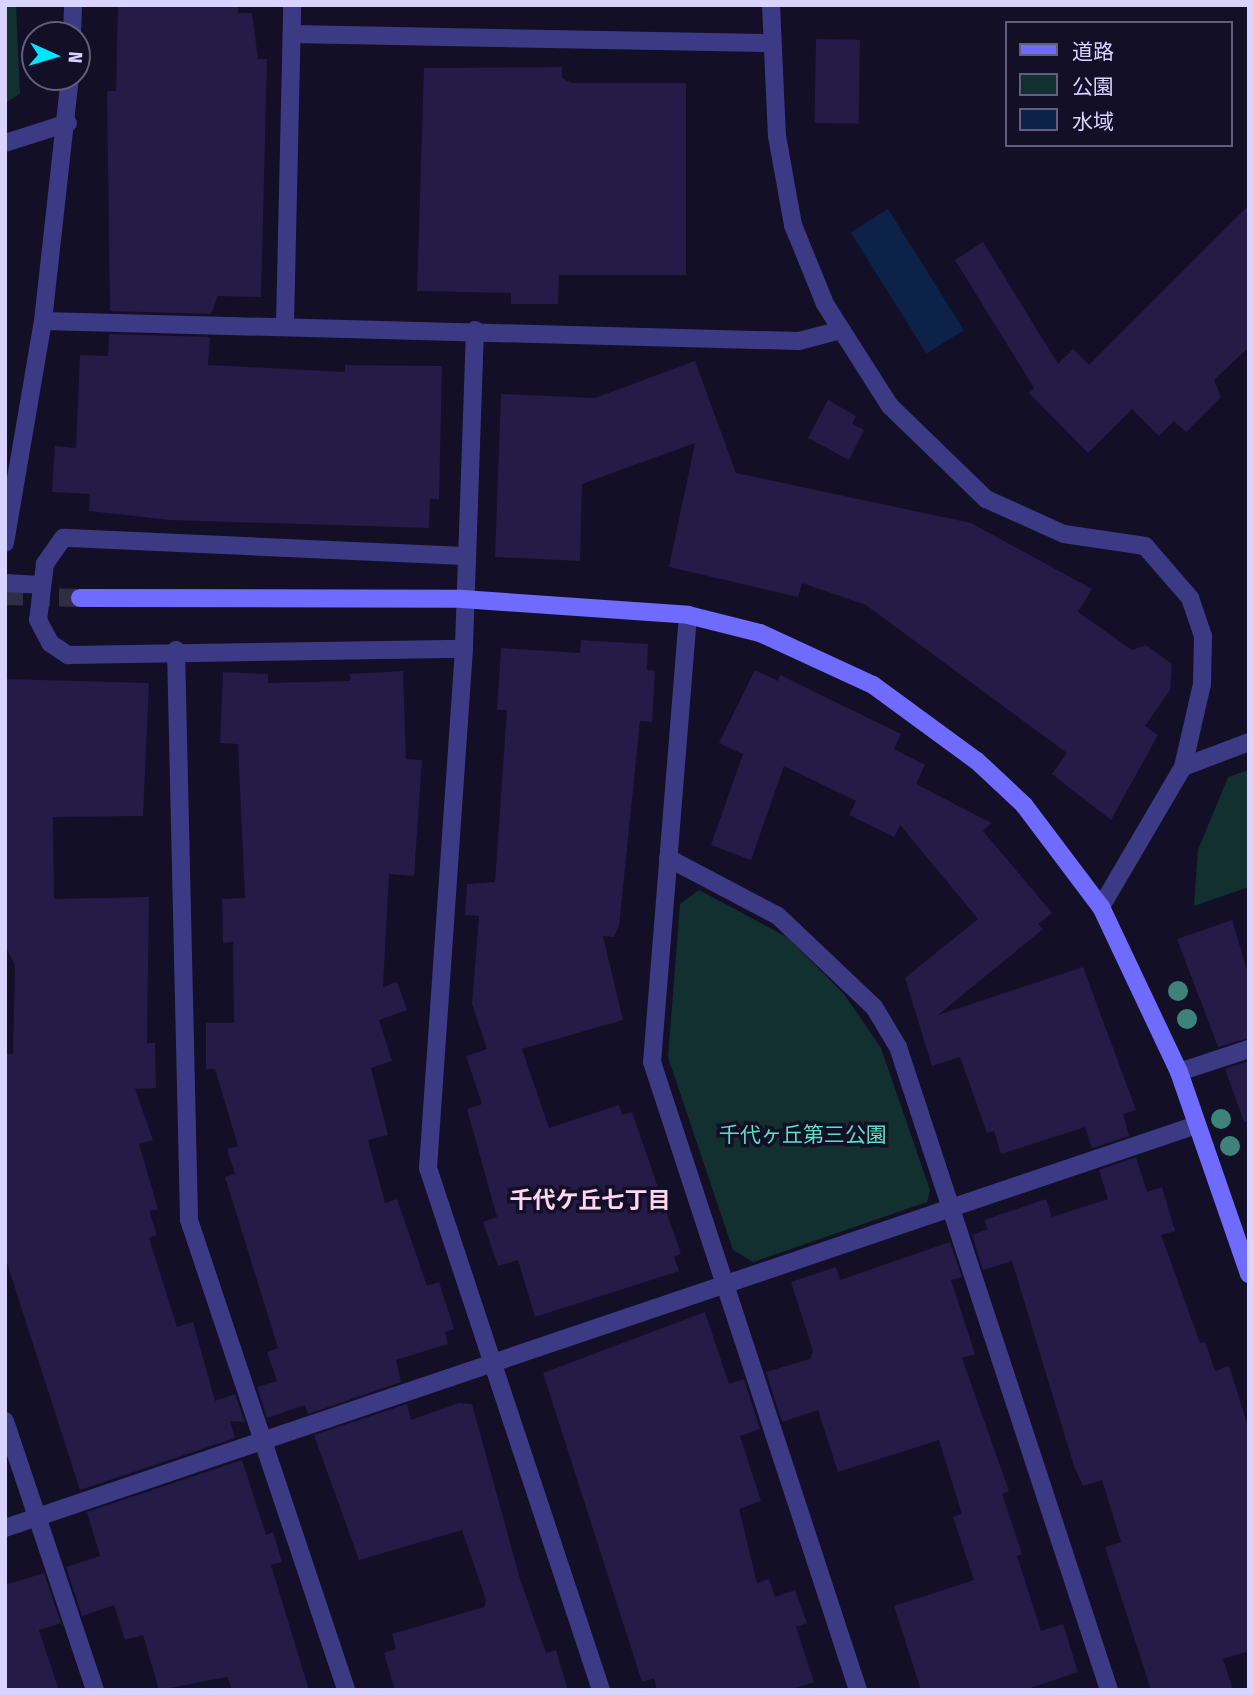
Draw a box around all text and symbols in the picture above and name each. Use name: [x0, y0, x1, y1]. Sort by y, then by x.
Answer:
north arrow: [21, 21, 91, 91]
legend: [1006, 21, 1233, 147]
text: 道路: [1072, 39, 1114, 65]
text: N: [64, 51, 87, 64]
text: 公園: [1072, 74, 1114, 100]
text: 水域: [1072, 109, 1114, 135]
park label: 千代ヶ丘第三公園: [719, 1122, 887, 1148]
district label: 千代ケ丘七丁目: [510, 1186, 670, 1214]

